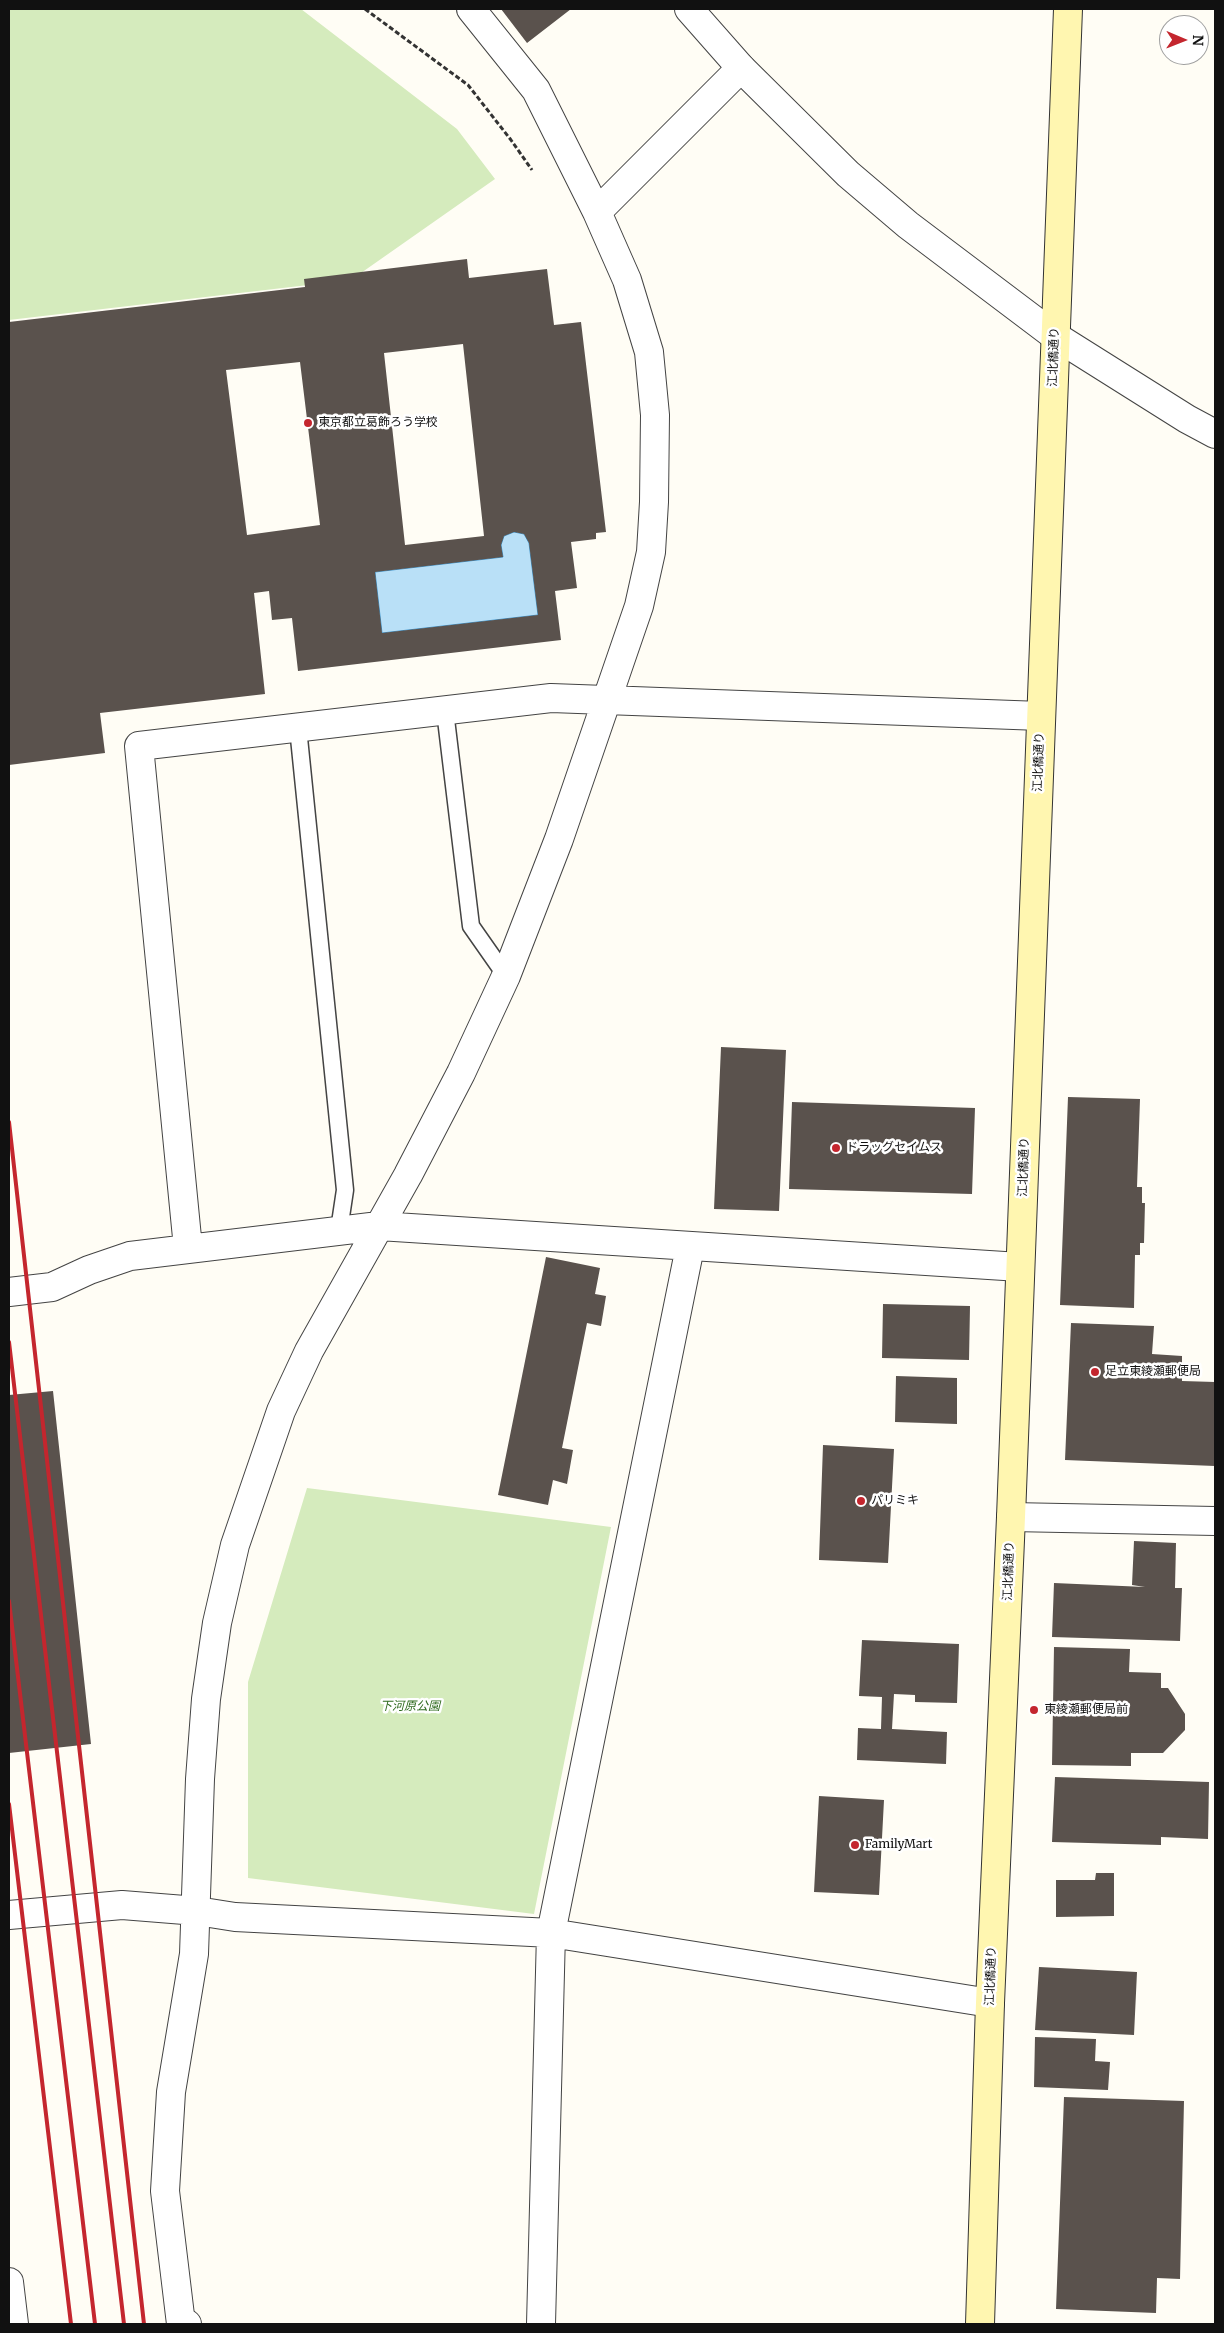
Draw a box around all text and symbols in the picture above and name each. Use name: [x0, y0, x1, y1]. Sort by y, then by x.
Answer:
north arrow: [1159, 15, 1209, 65]
text: N: [1189, 35, 1207, 46]
street label: 江北橋通り: [1046, 327, 1062, 387]
place label: 東京都立葛飾ろう学校: [318, 416, 438, 430]
marker: 東京都立葛飾ろう学校: [302, 417, 314, 429]
street label: 江北橋通り: [1031, 732, 1047, 792]
street label: 江北橋通り: [1016, 1137, 1032, 1197]
place label: ドラッグセイムス: [846, 1141, 942, 1155]
marker: ドラッグセイムス: [830, 1142, 842, 1154]
place label: 足立東綾瀬郵便局: [1105, 1365, 1201, 1379]
marker: 足立東綾瀬郵便局: [1089, 1366, 1101, 1378]
place label: パリミキ: [871, 1494, 919, 1508]
marker: パリミキ: [855, 1495, 867, 1507]
street label: 江北橋通り: [1001, 1541, 1017, 1601]
park label: 下河原公園: [380, 1700, 440, 1714]
place label: 東綾瀬郵便局前: [1044, 1703, 1128, 1717]
marker: 東綾瀬郵便局前: [1028, 1704, 1040, 1716]
place label: FamilyMart: [865, 1838, 932, 1852]
marker: FamilyMart: [849, 1839, 861, 1851]
street label: 江北橋通り: [983, 1946, 999, 2006]

